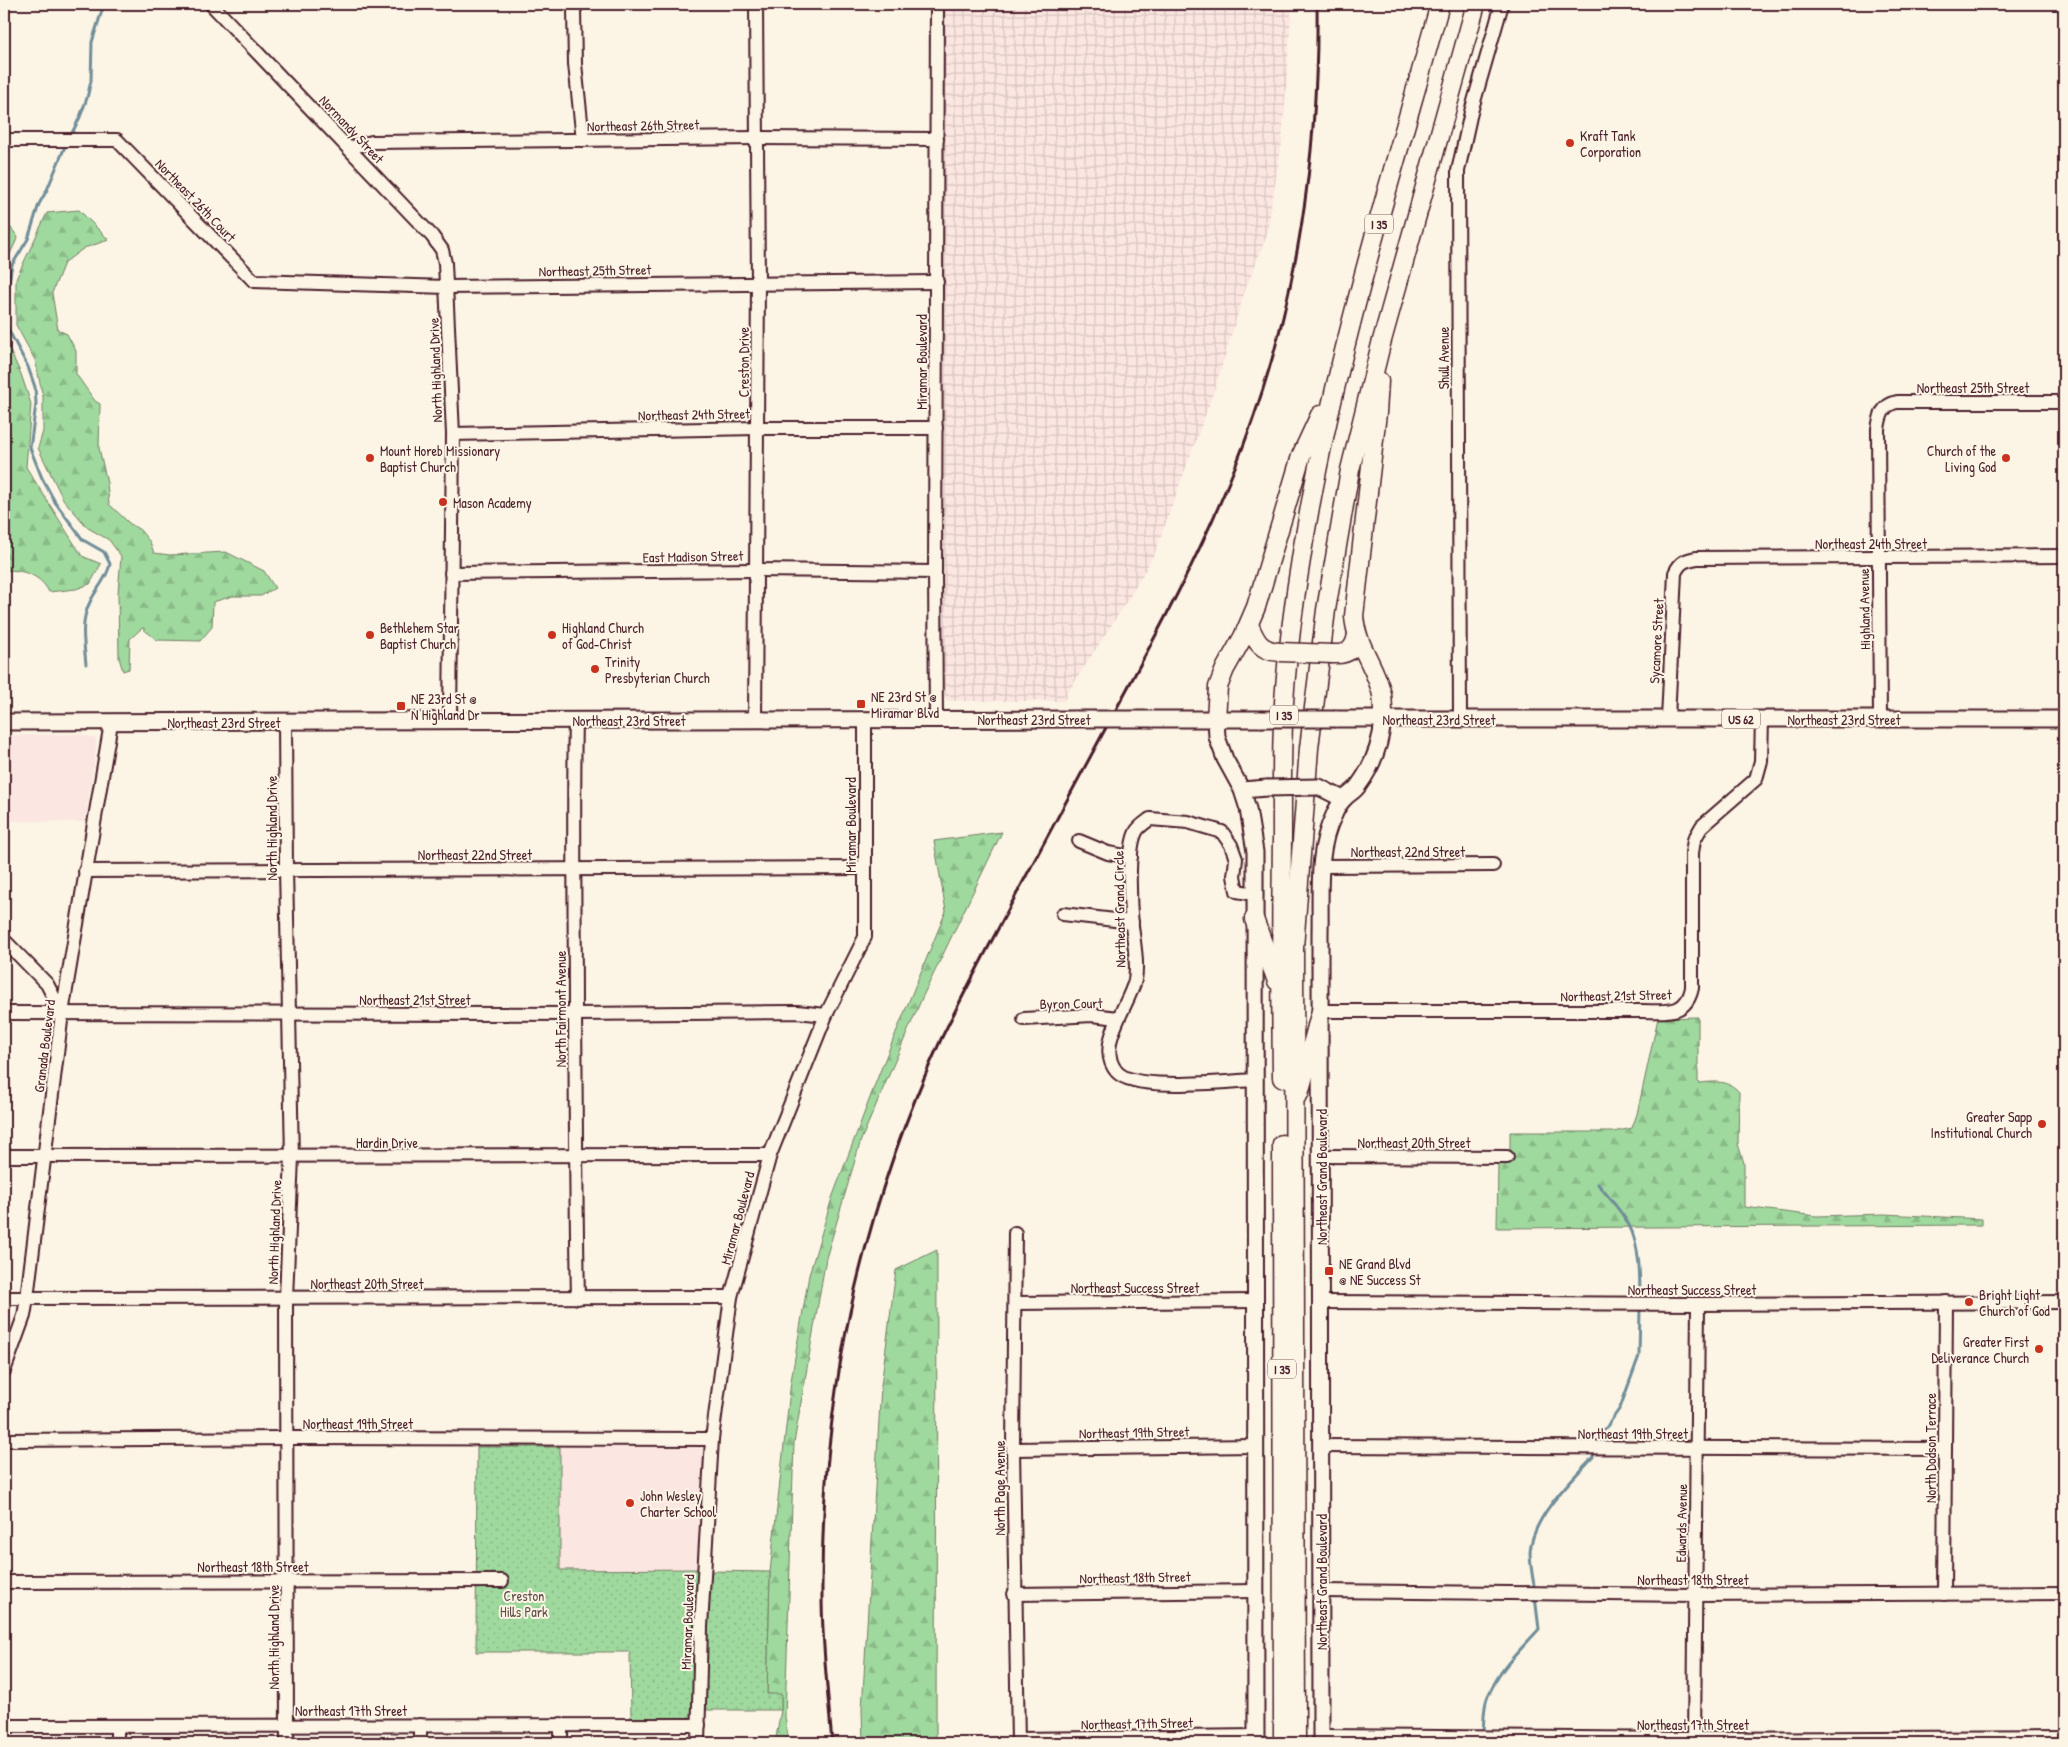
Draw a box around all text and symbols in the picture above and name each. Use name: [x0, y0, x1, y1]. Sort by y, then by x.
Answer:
street label: Normandy Street: [315, 91, 389, 168]
street label: Northeast 26th Street: [587, 115, 699, 135]
place label: Kraft Tank Corporation: [1580, 126, 1641, 162]
marker: Kraft Tank Corporation: [1564, 137, 1576, 149]
street label: Northeast 26th Court: [151, 154, 241, 246]
road number: I 35: [1365, 214, 1393, 233]
street label: Northeast 25th Street: [539, 260, 652, 280]
street label: Miramar Boulevard: [912, 314, 931, 410]
street label: North Highland Drive: [424, 317, 447, 423]
street label: Creston Drive: [734, 326, 753, 397]
street label: Shull Avenue: [1434, 326, 1453, 389]
street label: Northeast 25th Street: [1917, 378, 2029, 397]
street label: Northeast 24th Street: [638, 404, 750, 424]
place label: Mount Horeb Missionary Baptist Church: [380, 441, 500, 477]
place label: Church of the Living God: [1927, 441, 1997, 477]
marker: Mount Horeb Missionary Baptist Church: [364, 452, 376, 464]
marker: Church of the Living God: [2000, 452, 2012, 464]
place label: Mason Academy: [453, 493, 532, 513]
marker: Mason Academy: [437, 496, 449, 508]
street label: Northeast 24th Street: [1815, 534, 1927, 553]
street label: East Madison Street: [642, 546, 744, 566]
street label: Highland Avenue: [1854, 568, 1875, 650]
street label: Sycamore Street: [1644, 598, 1669, 684]
place label: Bethlehem Star Baptist Church: [380, 618, 460, 654]
place label: Highland Church of God-Christ: [562, 618, 644, 653]
marker: Bethlehem Star Baptist Church: [364, 629, 376, 641]
marker: Highland Church of God-Christ: [546, 629, 558, 641]
place label: Trinity Presbyterian Church: [605, 652, 710, 688]
marker: Trinity Presbyterian Church: [589, 663, 601, 675]
place label: NE 23rd St @ Miramar Blvd: [871, 687, 939, 722]
place label: NE 23rd St @ N Highland Dr: [411, 689, 480, 725]
marker: NE 23rd St @ Miramar Blvd: [855, 698, 867, 710]
marker: NE 23rd St @ N Highland Dr: [395, 700, 407, 712]
road number: I 35: [1270, 706, 1298, 724]
street label: Northeast 23rd Street: [977, 710, 1091, 729]
street label: Northeast 23rd Street: [1382, 710, 1496, 729]
road number: US 62: [1722, 710, 1760, 729]
street label: Northeast 23rd Street: [1787, 710, 1901, 729]
street label: Northeast 23rd Street: [572, 711, 686, 730]
street label: Northeast 23rd Street: [167, 713, 281, 732]
street label: North Highland Drive: [262, 775, 282, 880]
street label: Miramar Boulevard: [841, 777, 860, 873]
street label: Northeast 22nd Street: [1351, 842, 1465, 861]
street label: Northeast 22nd Street: [418, 845, 532, 864]
street label: Northeast Grand Circle: [1108, 850, 1130, 968]
street label: North Fairmont Avenue: [551, 950, 570, 1067]
street label: Northeast 21st Street: [1560, 985, 1672, 1005]
street label: Northeast 21st Street: [359, 990, 471, 1009]
street label: Byron Court: [1039, 993, 1103, 1014]
street label: Granada Boulevard: [29, 998, 59, 1093]
place label: Greater Sapp Institutional Church: [1930, 1107, 2032, 1142]
street label: Northeast Grand Boulevard: [1312, 1109, 1331, 1245]
marker: Greater Sapp Institutional Church: [2036, 1118, 2048, 1130]
street label: Hardin Drive: [356, 1133, 418, 1152]
street label: Northeast 20th Street: [1358, 1133, 1471, 1152]
street label: Miramar Boulevard: [715, 1169, 759, 1267]
street label: North Highland Drive: [263, 1179, 286, 1285]
place label: NE Grand Blvd @ NE Success St: [1339, 1254, 1421, 1289]
marker: NE Grand Blvd @ NE Success St: [1323, 1265, 1335, 1277]
street label: Northeast 20th Street: [311, 1274, 424, 1293]
street label: Northeast Success Street: [1071, 1278, 1200, 1297]
street label: Northeast Success Street: [1628, 1280, 1757, 1299]
place label: Bright Light Church of God: [1979, 1285, 2050, 1320]
marker: Bright Light Church of God: [1963, 1296, 1975, 1308]
place label: Greater First Deliverance Church: [1931, 1332, 2029, 1367]
marker: Greater First Deliverance Church: [2033, 1343, 2045, 1355]
road number: I 35: [1268, 1360, 1296, 1378]
street label: North Dodson Terrace: [1921, 1393, 1940, 1503]
street label: Northeast 19th Street: [303, 1414, 413, 1433]
street label: Northeast 19th Street: [1079, 1422, 1190, 1442]
street label: Northeast 19th Street: [1578, 1424, 1688, 1443]
street label: North Page Avenue: [990, 1440, 1010, 1536]
street label: Edwards Avenue: [1671, 1483, 1691, 1562]
place label: John Wesley Charter School: [640, 1486, 716, 1521]
marker: John Wesley Charter School: [624, 1497, 636, 1509]
street label: Northeast Grand Boulevard: [1312, 1514, 1331, 1650]
street label: Northeast 18th Street: [197, 1557, 309, 1576]
street label: Northeast 18th Street: [1079, 1567, 1191, 1587]
street label: Northeast 18th Street: [1637, 1570, 1749, 1589]
street label: Miramar Boulevard: [676, 1573, 698, 1670]
street label: North Highland Drive: [264, 1584, 284, 1689]
park label: Creston Hills Park: [500, 1586, 548, 1621]
street label: Northeast 17th Street: [295, 1701, 407, 1720]
street label: Northeast 17th Street: [1081, 1713, 1193, 1733]
street label: Northeast 17th Street: [1637, 1715, 1749, 1734]

